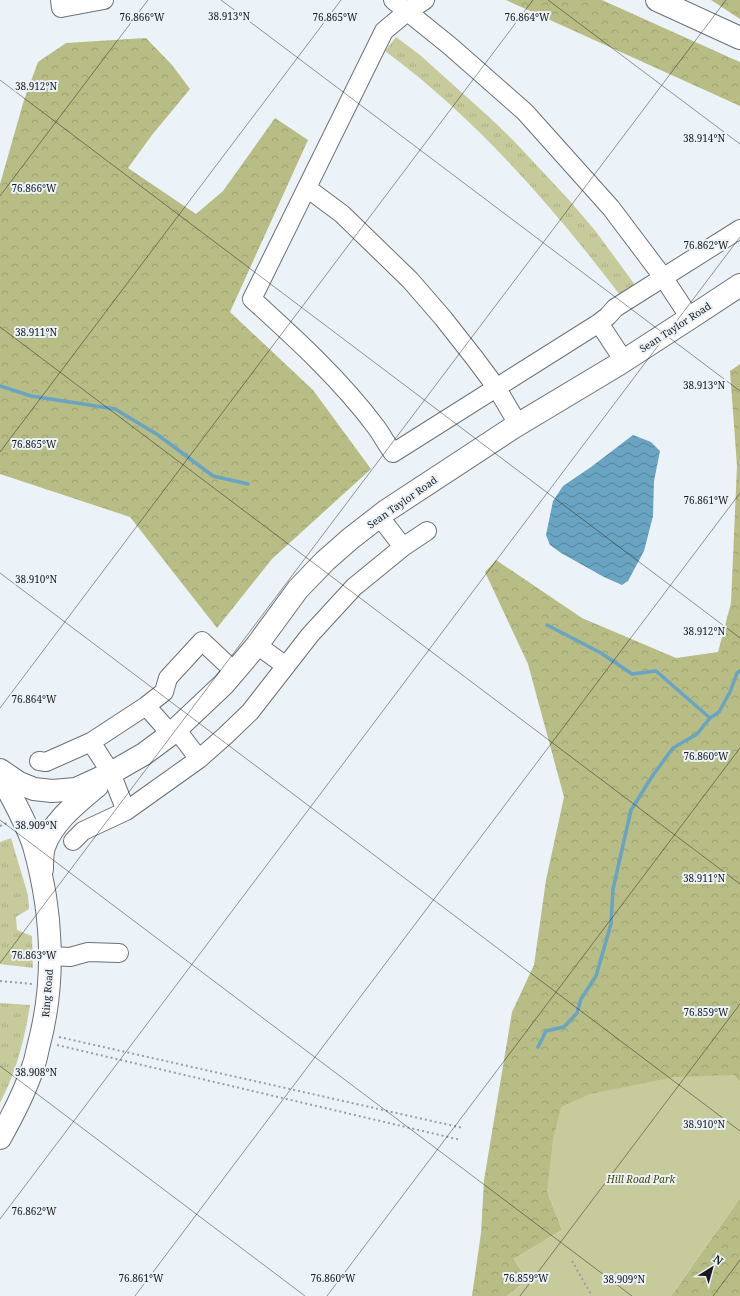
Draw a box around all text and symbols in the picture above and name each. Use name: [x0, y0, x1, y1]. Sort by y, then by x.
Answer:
text: 38.913°N: [208, 9, 250, 23]
text: 76.866°W: [120, 10, 165, 24]
text: 76.865°W: [313, 10, 358, 24]
text: 76.864°W: [505, 10, 550, 24]
text: 38.912°N: [15, 79, 57, 93]
text: 38.914°N: [683, 131, 725, 145]
text: 76.866°W: [12, 181, 57, 195]
text: 76.862°W: [684, 238, 729, 252]
street label: Sean Taylor Road: [637, 299, 713, 355]
text: 38.911°N: [15, 325, 57, 339]
text: 38.913°N: [683, 378, 725, 392]
text: 76.865°W: [12, 437, 57, 451]
street label: Sean Taylor Road: [364, 473, 440, 531]
text: 76.861°W: [684, 493, 729, 507]
text: 38.910°N: [15, 572, 57, 586]
text: 38.912°N: [683, 624, 725, 638]
text: 76.864°W: [12, 692, 57, 706]
text: 76.860°W: [684, 749, 729, 763]
text: 38.909°N: [15, 818, 57, 832]
text: 38.911°N: [683, 871, 725, 885]
text: 76.863°W: [12, 948, 57, 962]
street label: Ring Road: [38, 968, 56, 1018]
text: 76.859°W: [684, 1005, 729, 1019]
text: 38.908°N: [15, 1065, 57, 1079]
text: 38.910°N: [683, 1117, 725, 1131]
park label: Hill Road Park: [606, 1172, 676, 1186]
text: 76.862°W: [12, 1204, 57, 1218]
north arrow: [692, 1248, 732, 1288]
text: N: [710, 1251, 727, 1268]
text: 76.861°W: [119, 1271, 164, 1285]
text: 76.860°W: [311, 1271, 356, 1285]
text: 76.859°W: [504, 1271, 549, 1285]
text: 38.909°N: [603, 1272, 645, 1286]

